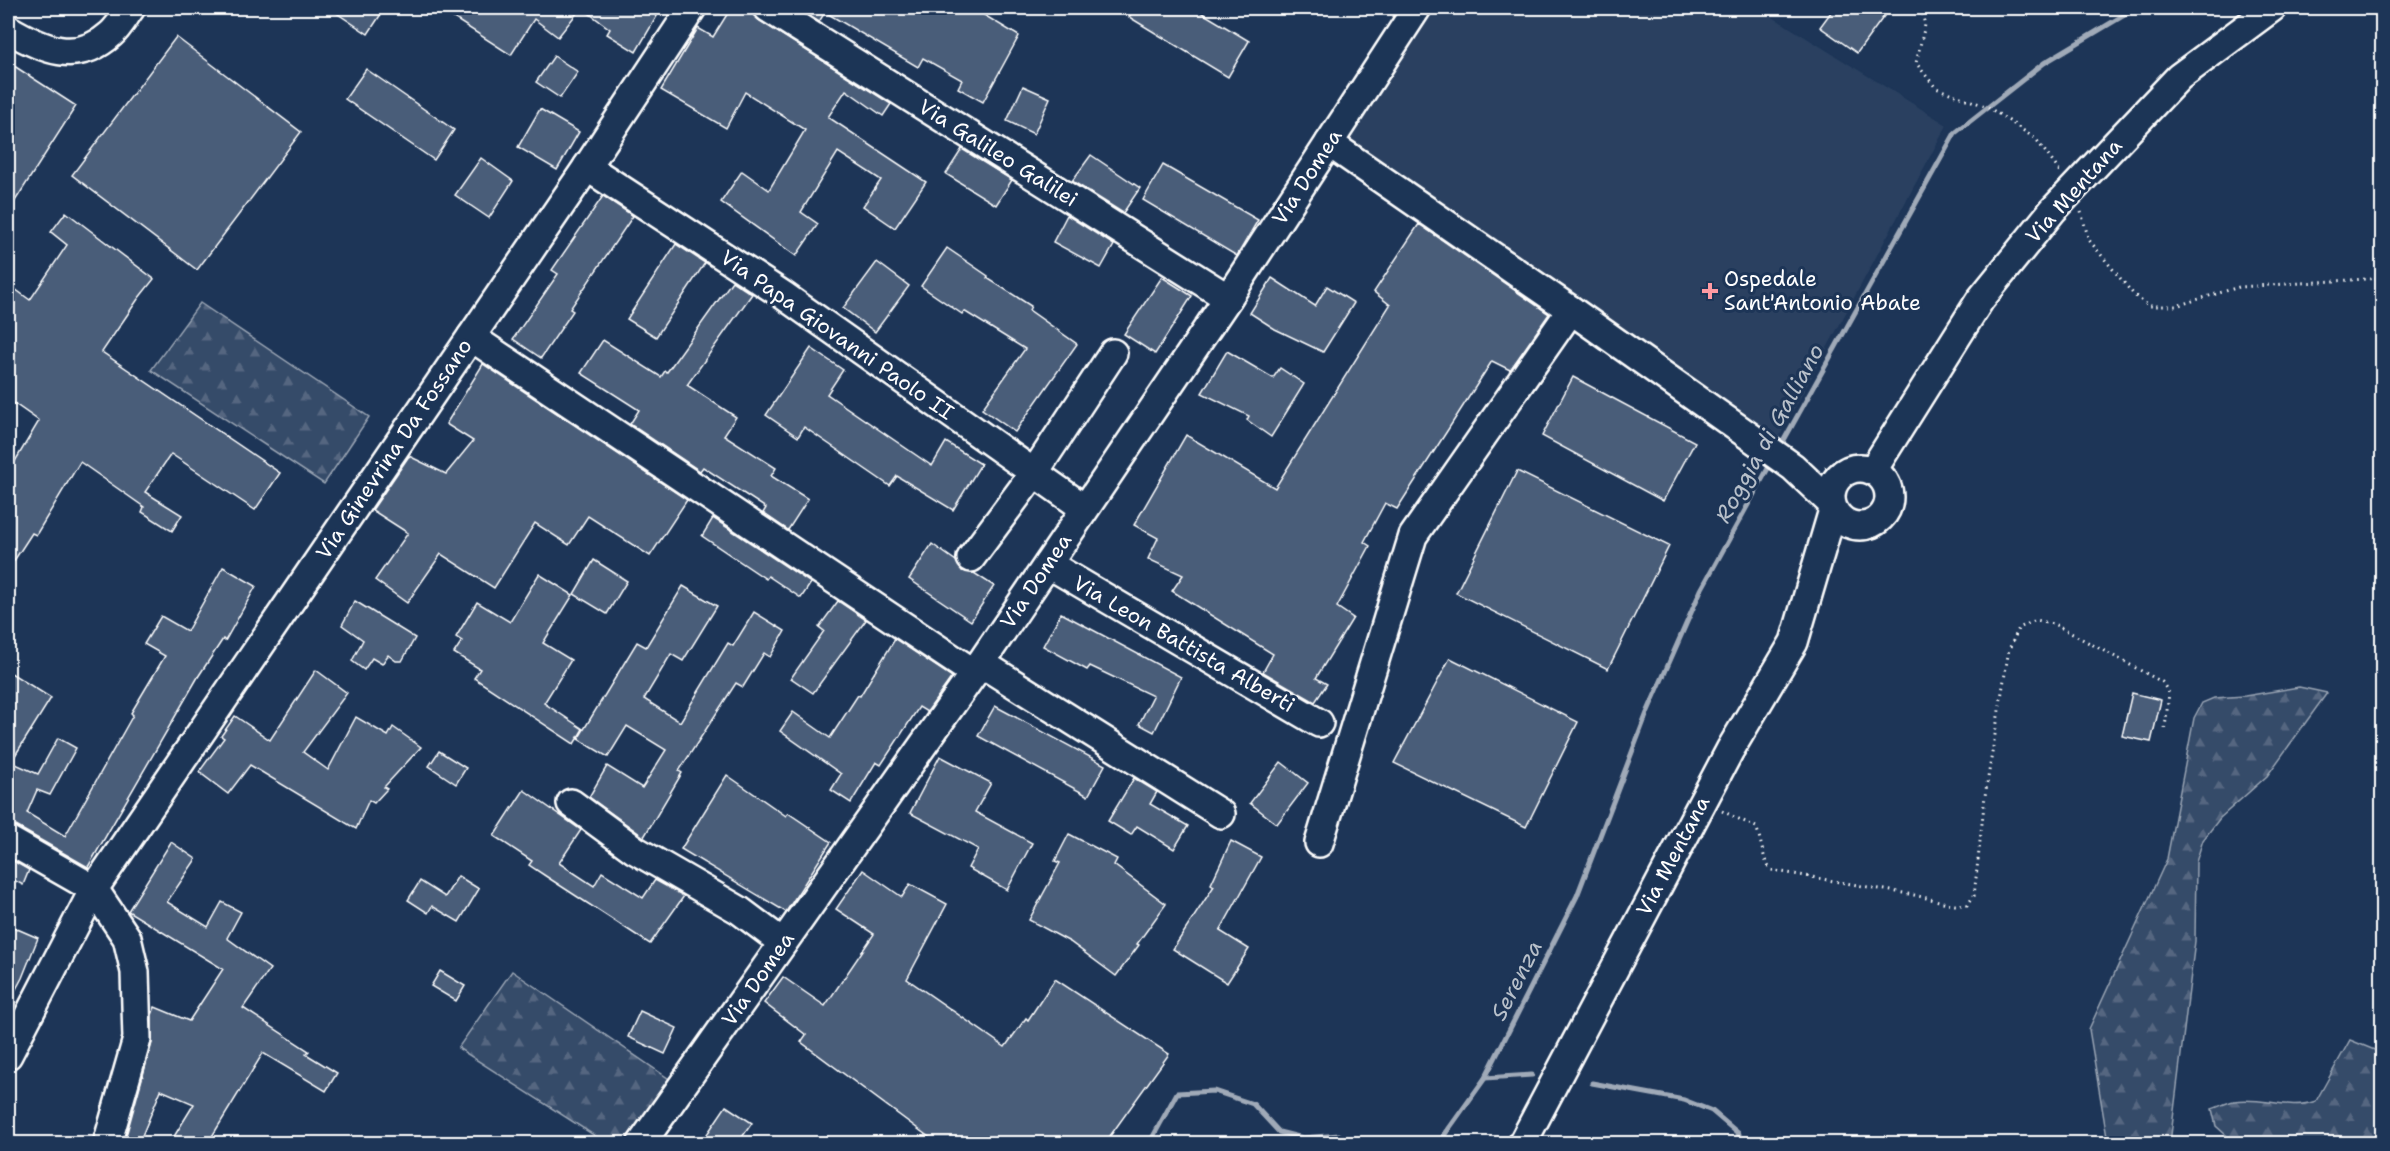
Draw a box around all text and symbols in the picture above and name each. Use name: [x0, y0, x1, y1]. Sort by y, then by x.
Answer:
street label: Via Galileo Galilei: [913, 93, 1083, 213]
street label: Via Domea: [1266, 124, 1348, 230]
street label: Via Mentana: [2019, 133, 2129, 249]
street label: Via Papa Giovanni Paolo II: [715, 244, 959, 426]
place label: Ospedale Sant'Antonio Abate: [1724, 265, 1921, 317]
marker: Ospedale Sant'Antonio Abate: [1701, 282, 1719, 300]
street label: Via Ginevrina Da Fossano: [310, 333, 478, 565]
water label: Roggia di Galliano: [1708, 339, 1831, 528]
street label: Via Domea: [994, 528, 1078, 634]
street label: Via Leon Battista Alberti: [1068, 569, 1300, 719]
street label: Via Mentana: [1630, 791, 1716, 921]
street label: Via Domea: [715, 926, 801, 1032]
water label: Serenza: [1484, 935, 1549, 1025]

